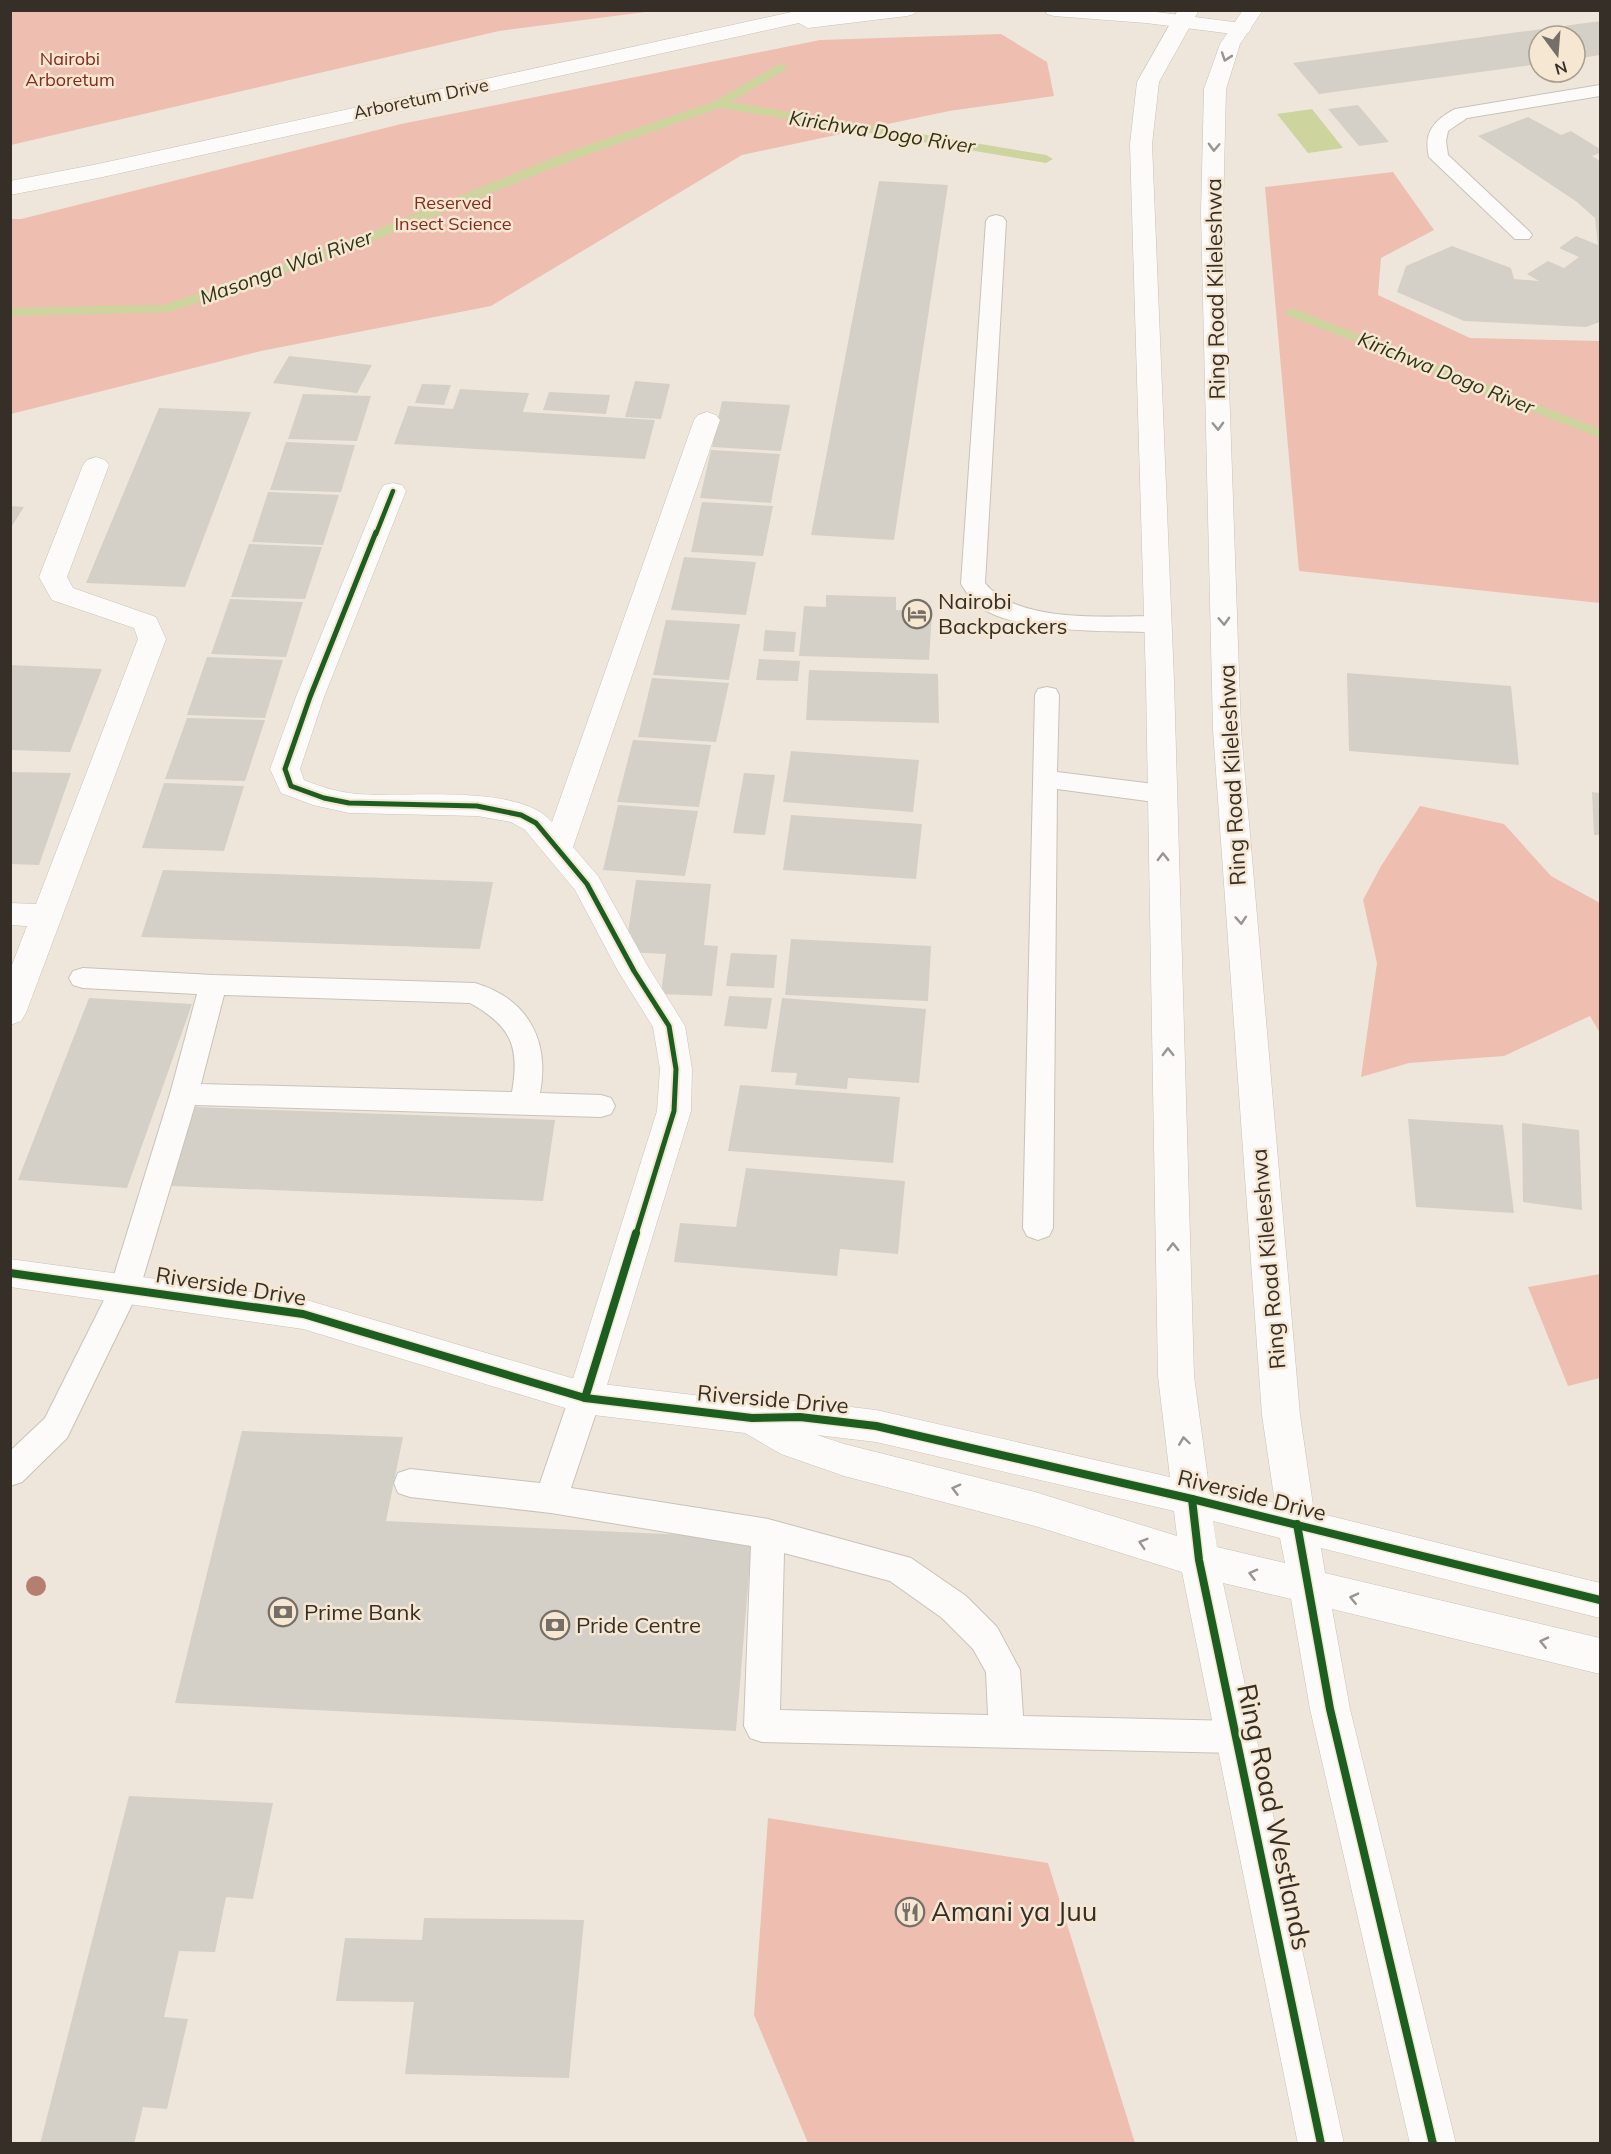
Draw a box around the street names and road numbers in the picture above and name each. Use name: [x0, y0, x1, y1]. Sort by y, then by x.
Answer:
street label: Arboretum Drive: [351, 73, 491, 124]
street label: Ring Road Kileleshwa: [1199, 178, 1231, 400]
street label: Ring Road Kileleshwa: [1212, 664, 1252, 886]
street label: Ring Road Kileleshwa: [1244, 1147, 1292, 1371]
street label: Riverside Drive: [154, 1260, 308, 1312]
street label: Riverside Drive: [696, 1378, 850, 1420]
street label: Riverside Drive: [1175, 1463, 1329, 1527]
street label: Ring Road Westlands: [1230, 1681, 1320, 1953]

